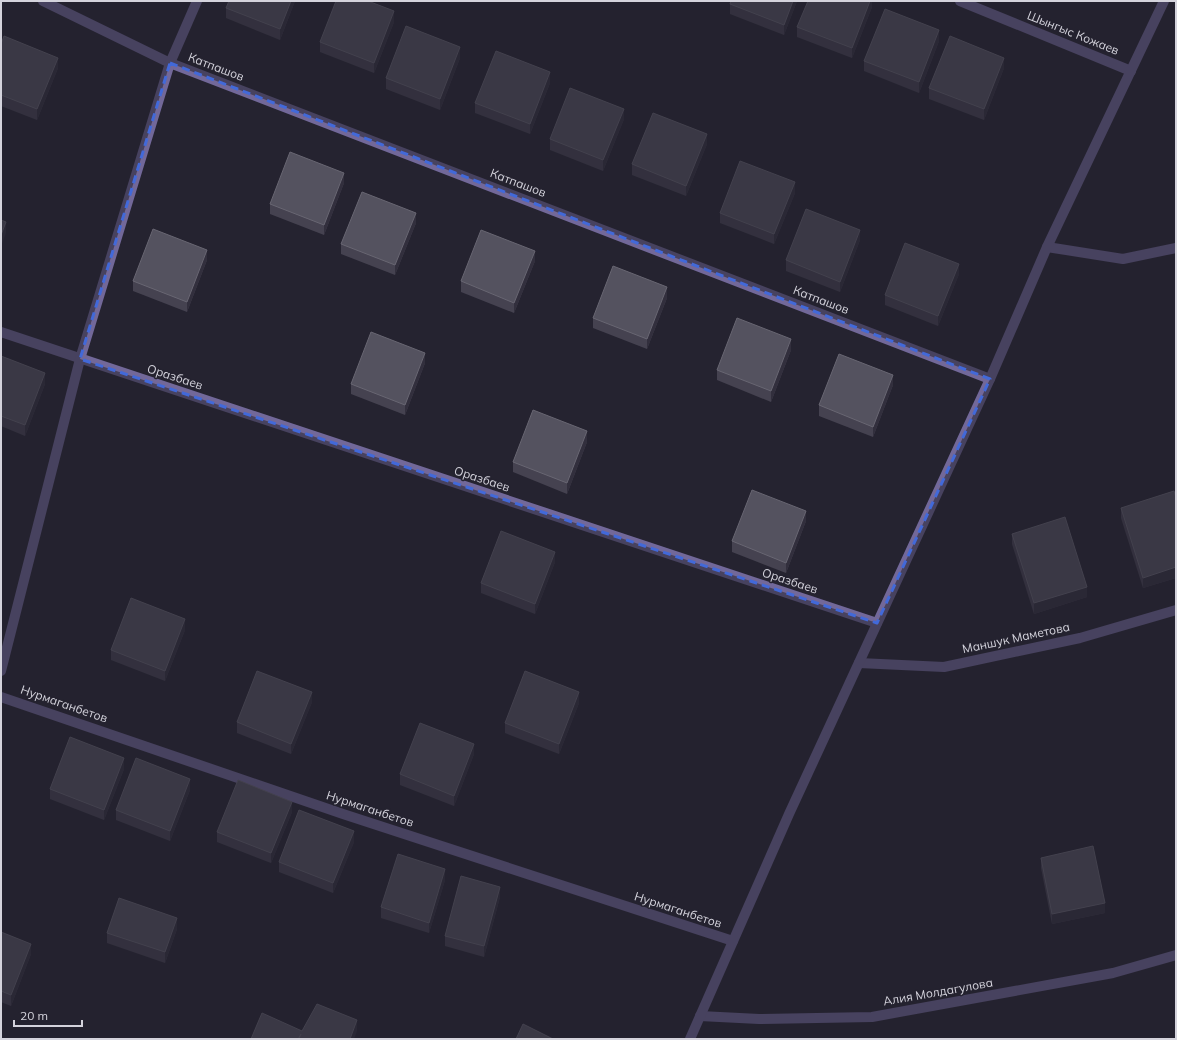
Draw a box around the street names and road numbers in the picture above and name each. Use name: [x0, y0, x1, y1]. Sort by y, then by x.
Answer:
street label: Шынгыс Кожаев: [1025, 7, 1122, 58]
street label: Катпашов: [186, 49, 246, 84]
street label: Катпашов: [488, 165, 548, 200]
street label: Катпашов: [791, 282, 851, 317]
street label: Оразбаев: [145, 360, 205, 393]
street label: Оразбаев: [452, 462, 512, 495]
street label: Оразбаев: [760, 564, 820, 597]
street label: Маншук Маметова: [961, 619, 1071, 656]
street label: Нурмаганбетов: [19, 682, 110, 726]
street label: Нурмаганбетов: [325, 787, 416, 830]
street label: Нурмаганбетов: [633, 888, 724, 931]
street label: Алия Молдагулова: [882, 974, 994, 1009]

